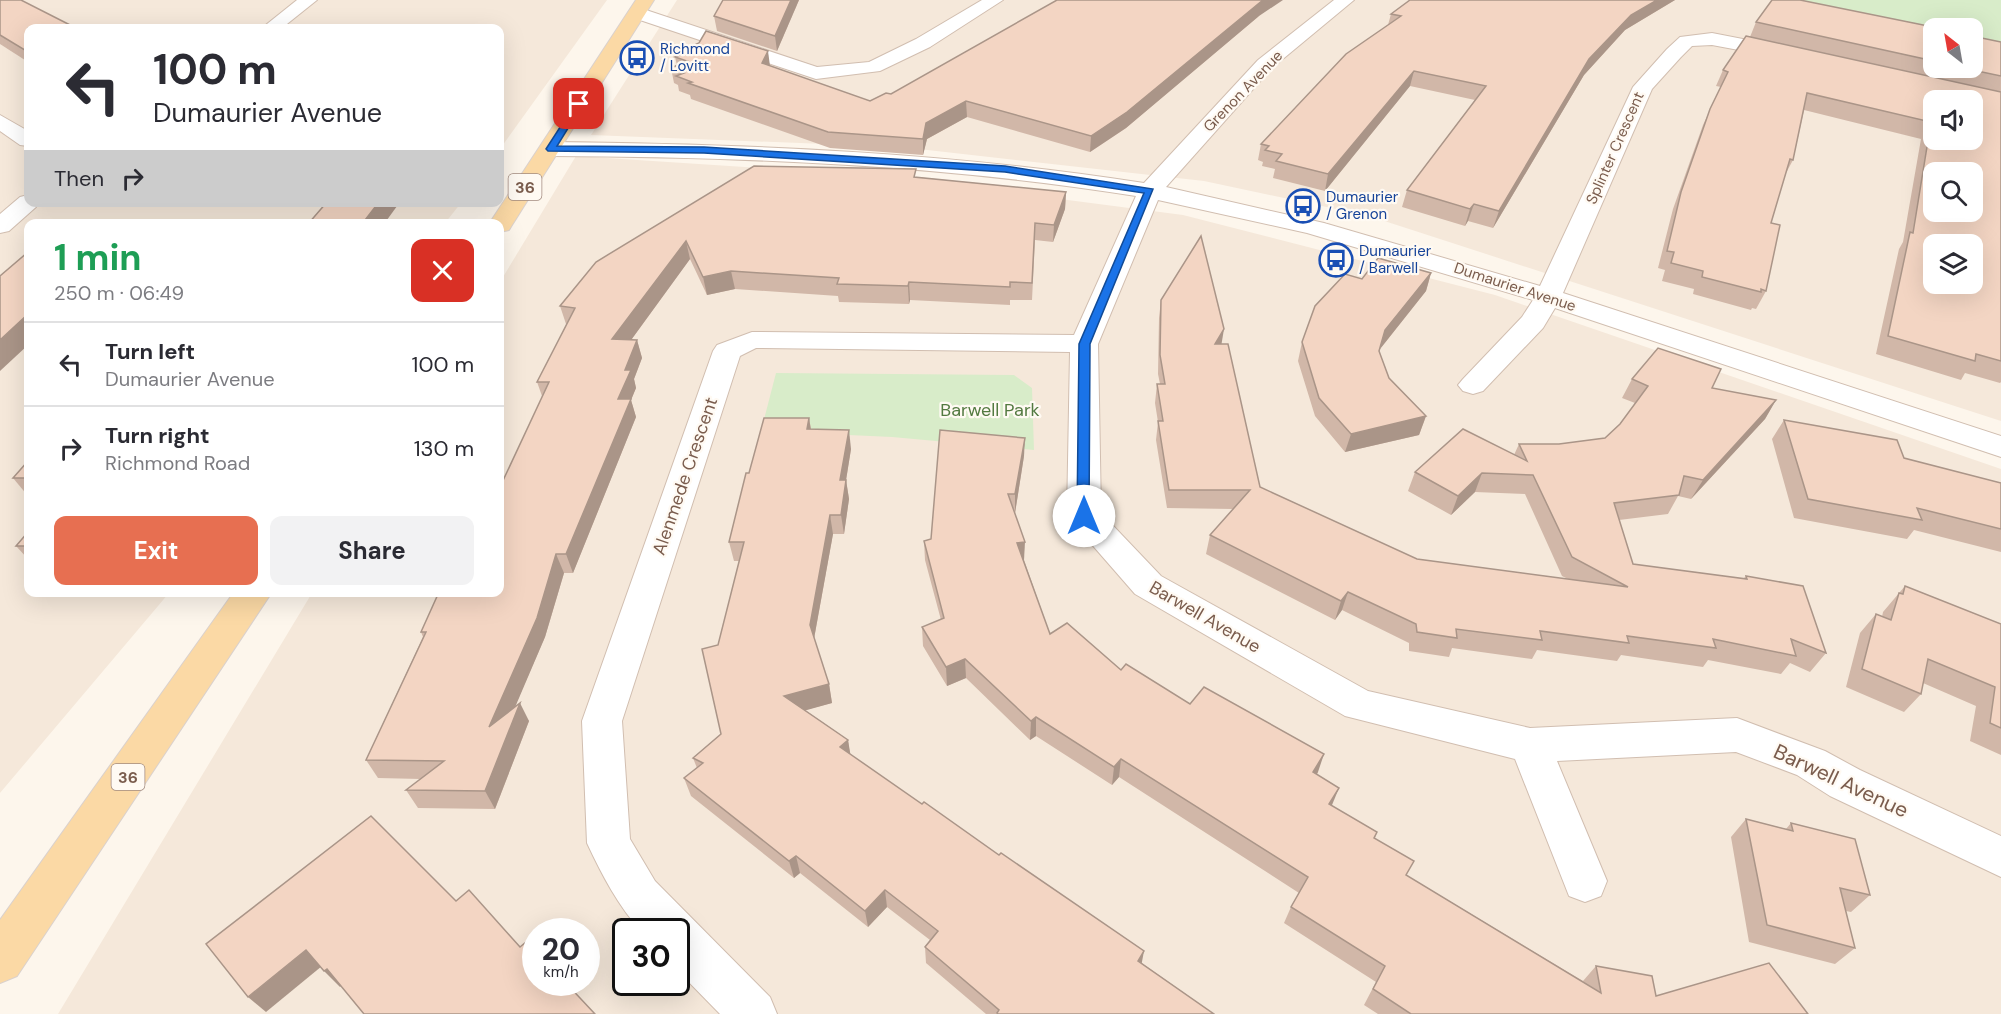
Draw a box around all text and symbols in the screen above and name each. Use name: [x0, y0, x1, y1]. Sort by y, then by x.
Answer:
north arrow: [1923, 18, 1983, 78]
map controls: [1923, 18, 1983, 294]
place label: Richmond / Lovitt: [660, 39, 730, 76]
bus stop icon: Richmond / Lovitt: [619, 40, 655, 76]
text: 100 m: [153, 42, 277, 97]
street label: Grenon Avenue: [1199, 46, 1287, 136]
icon: left: [54, 48, 132, 126]
pin: [553, 78, 604, 129]
icon: arrive: [562, 87, 595, 120]
street label: Splinter Crescent: [1581, 89, 1649, 207]
button: sound: [1923, 90, 1983, 150]
text: Dumaurier Avenue: [153, 95, 382, 130]
icon: right: [116, 162, 149, 195]
button: search: [1923, 162, 1983, 222]
text: Then: [54, 164, 104, 193]
road number: 36: [508, 174, 542, 200]
place label: Dumaurier / Grenon: [1326, 187, 1399, 224]
bus stop icon: Dumaurier / Grenon: [1285, 188, 1321, 224]
text: 1 min: [54, 234, 142, 281]
button: layers: [1923, 234, 1983, 294]
button: close: [411, 239, 474, 302]
place label: Dumaurier / Barwell: [1359, 241, 1432, 278]
bus stop icon: Dumaurier / Barwell: [1318, 242, 1354, 278]
street label: Dumaurier Avenue: [1451, 258, 1579, 316]
text: 250 m · 06:49: [54, 280, 184, 306]
text: Turn left: [105, 337, 195, 366]
icon: left: [54, 348, 87, 381]
text: 100 m: [412, 350, 474, 379]
text: Dumaurier Avenue: [105, 366, 275, 392]
street label: Alenmede Crescent: [647, 394, 723, 558]
park label: Barwell Park: [940, 398, 1040, 422]
text: Turn right: [105, 421, 210, 450]
icon: right: [54, 432, 87, 465]
text: 130 m: [414, 434, 474, 463]
text: Richmond Road: [105, 450, 250, 476]
position arrow: [1052, 484, 1116, 548]
button: Exit: [54, 516, 258, 585]
button: Share: [270, 516, 474, 585]
street label: Barwell Avenue: [1145, 575, 1265, 659]
street label: Barwell Avenue: [1769, 738, 1913, 825]
road number: 36: [112, 764, 144, 790]
speed limit sign: 30: [612, 918, 690, 996]
text: 20: [542, 930, 580, 969]
text: km/h: [543, 962, 579, 982]

